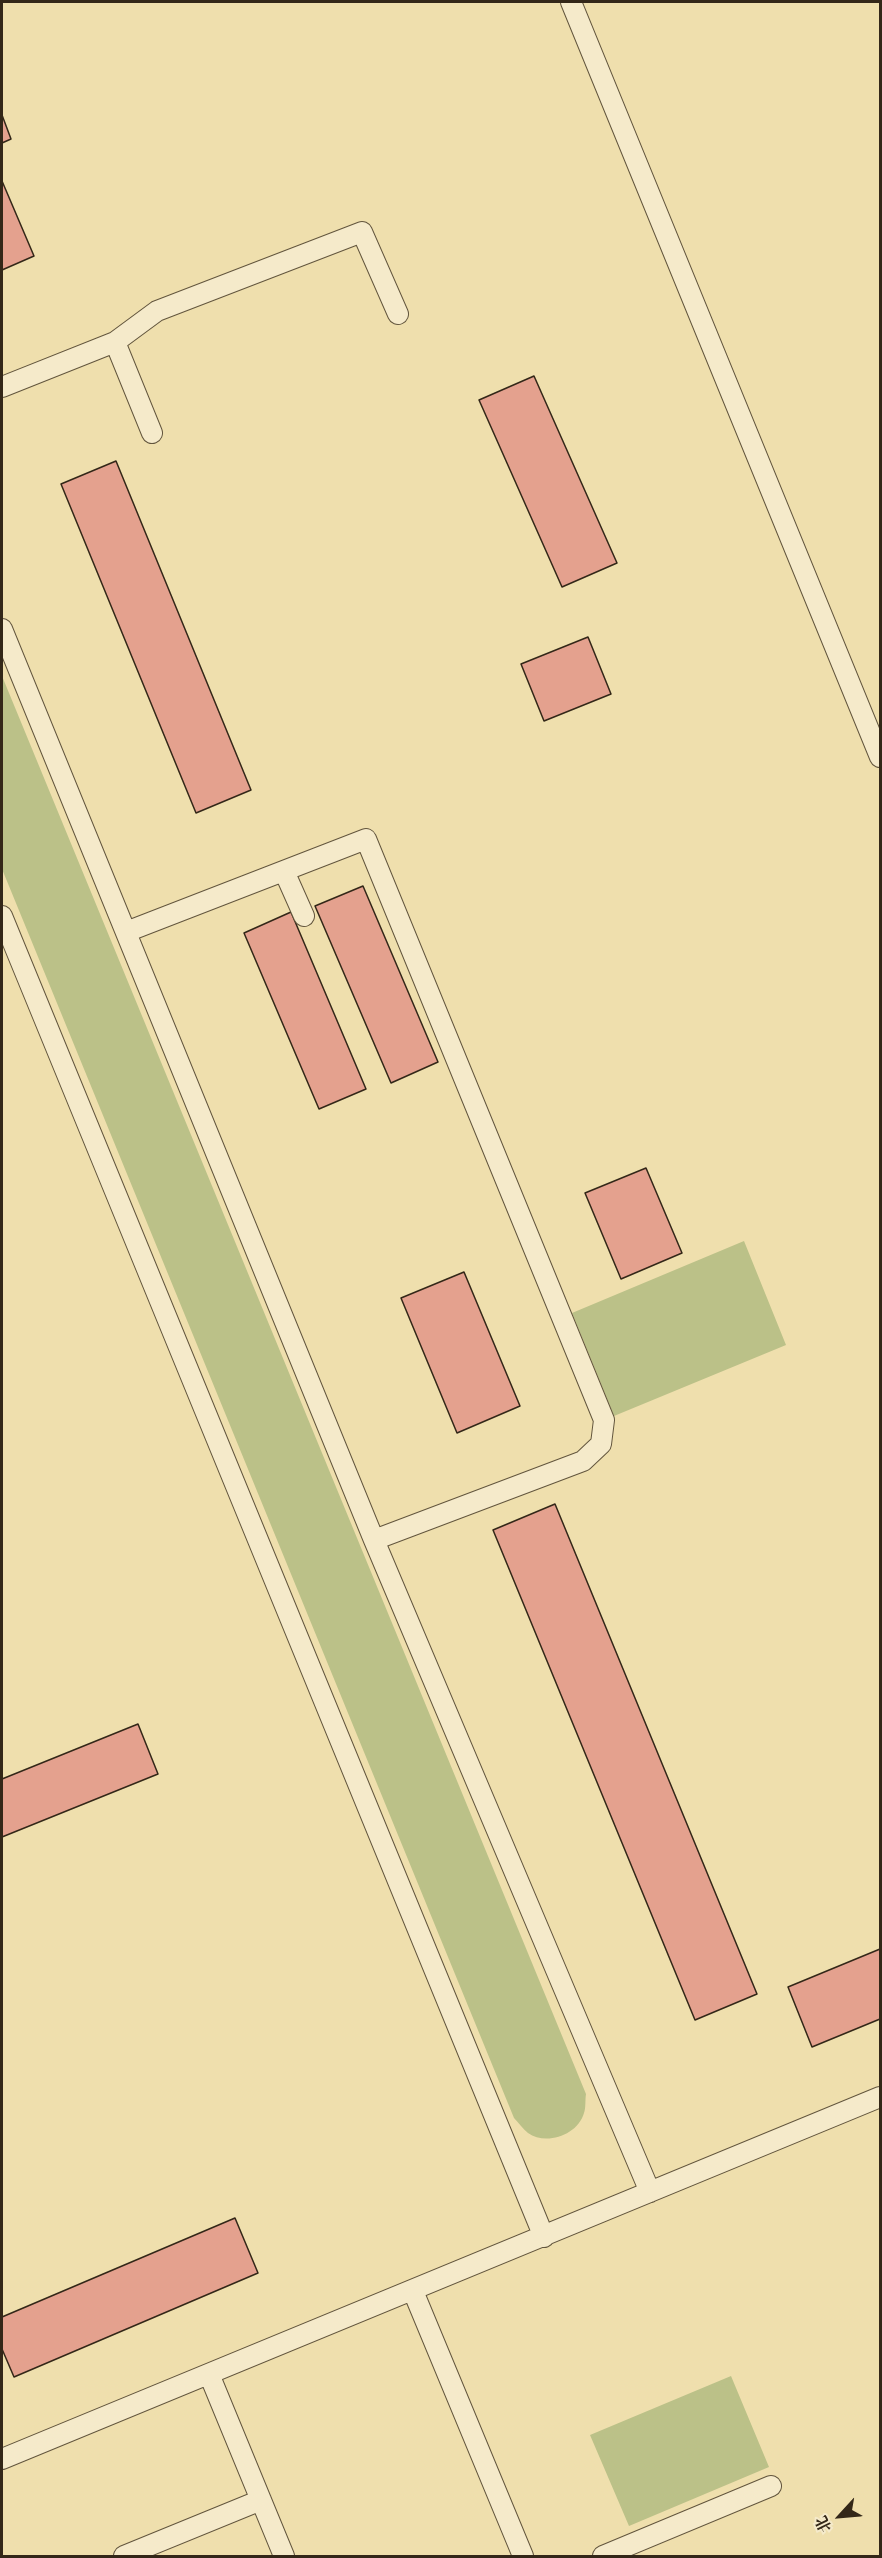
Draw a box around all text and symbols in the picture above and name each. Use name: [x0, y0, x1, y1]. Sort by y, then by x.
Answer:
north arrow: [810, 2486, 870, 2546]
text: 北: [810, 2512, 836, 2536]

